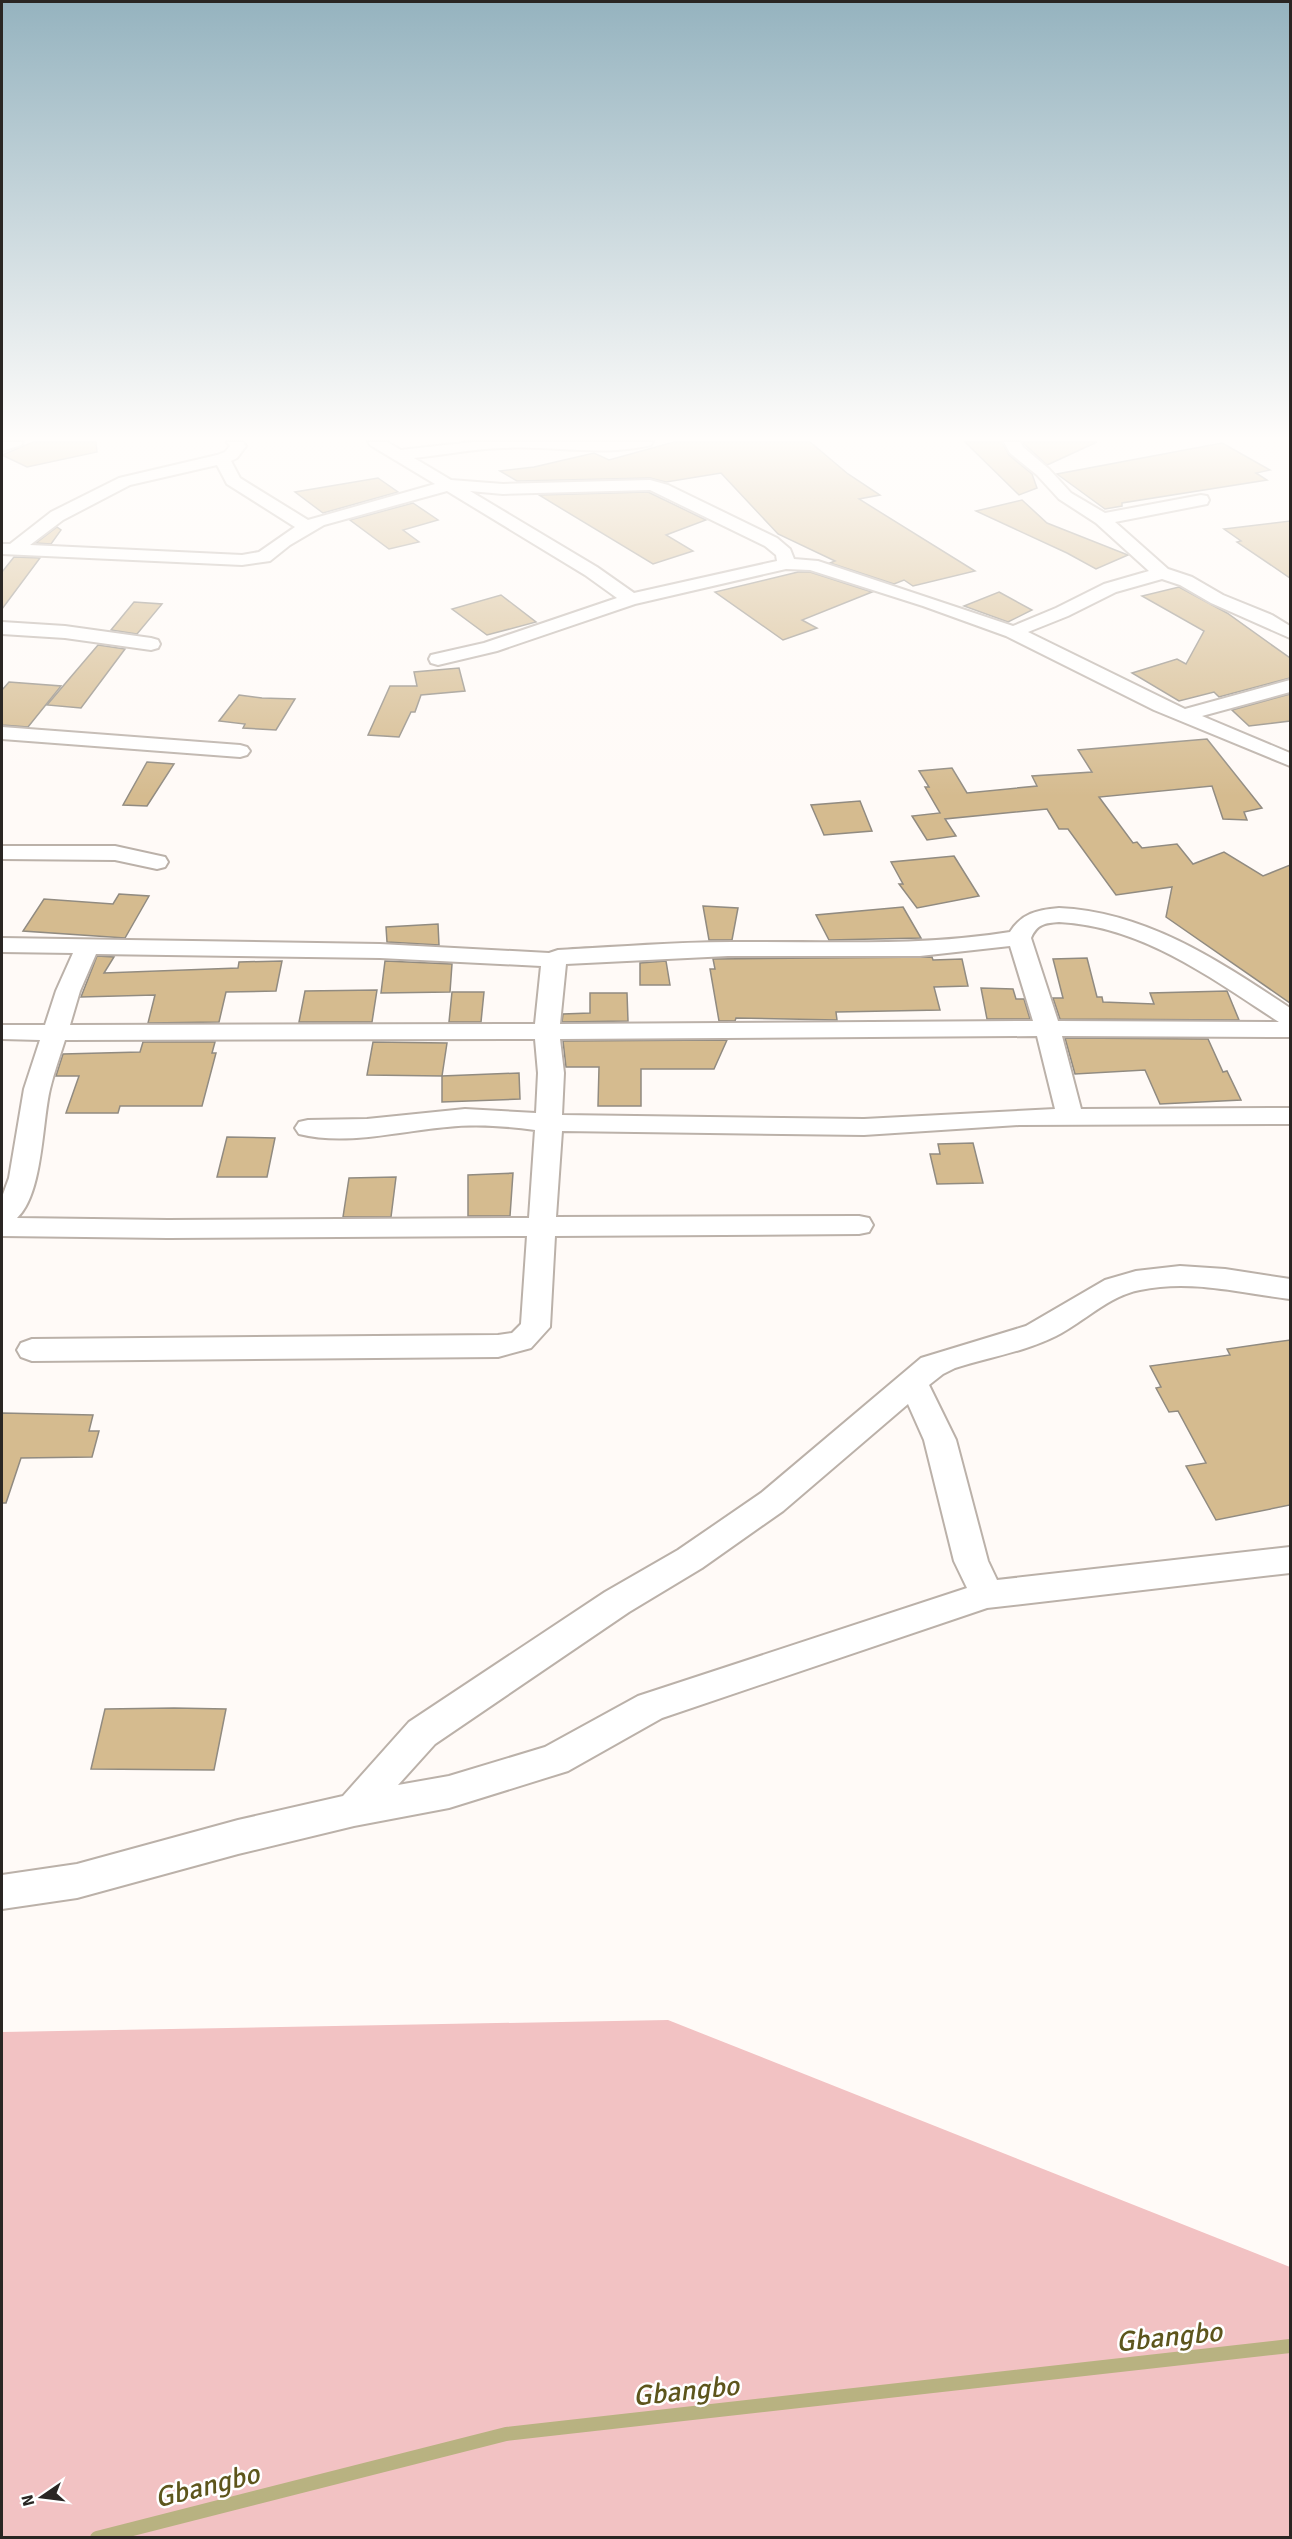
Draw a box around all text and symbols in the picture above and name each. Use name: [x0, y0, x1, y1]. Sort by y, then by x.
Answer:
water label: Gbangbo: [1114, 2314, 1225, 2359]
water label: Gbangbo: [631, 2368, 742, 2413]
water label: Gbangbo: [151, 2456, 264, 2515]
north arrow: [12, 2467, 72, 2527]
text: N: [17, 2493, 39, 2508]

